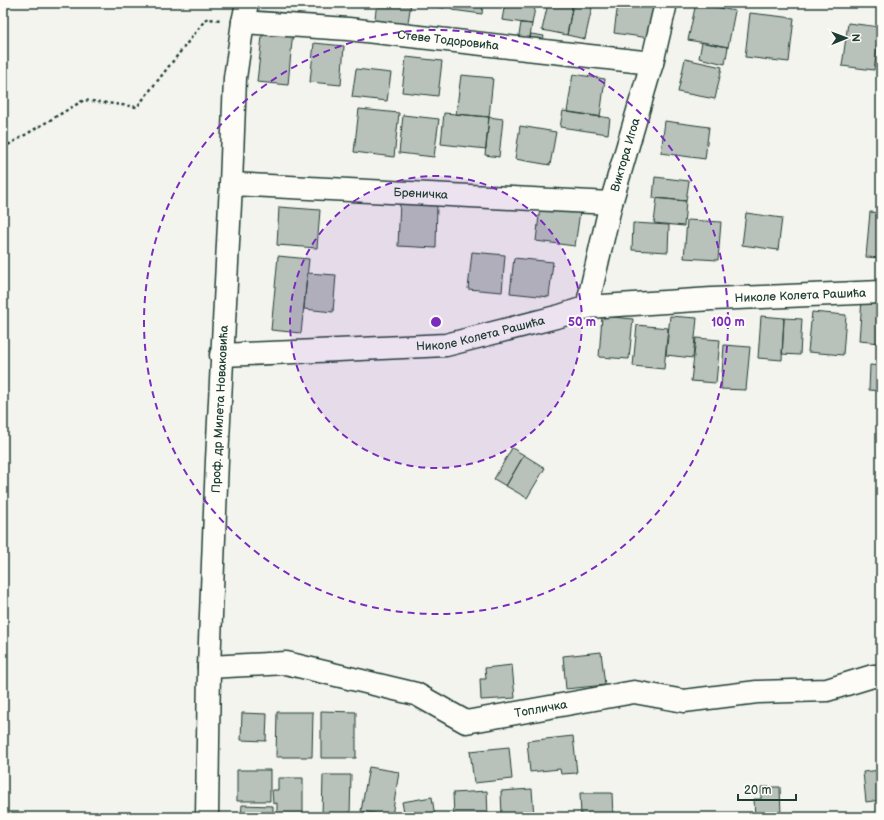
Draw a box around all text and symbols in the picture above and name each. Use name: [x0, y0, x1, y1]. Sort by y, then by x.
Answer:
north arrow: [826, 18, 866, 58]
street label: Стеве Тодоровића: [397, 27, 500, 53]
text: N: [849, 34, 862, 42]
street label: Виктора Игоа: [607, 116, 643, 193]
street label: Бреничка: [393, 185, 449, 202]
street label: Николе Колета Рашића: [734, 285, 866, 306]
street label: Николе Колета Рашића: [416, 313, 546, 354]
centre of rings: [429, 315, 443, 329]
text: 50 m: [568, 315, 596, 330]
text: 100 m: [711, 315, 745, 330]
street label: Проф. др Милета Новаковића: [208, 325, 231, 493]
street label: Топличка: [513, 697, 568, 721]
scale bar: [738, 776, 796, 802]
text: 20 m: [744, 783, 771, 798]

